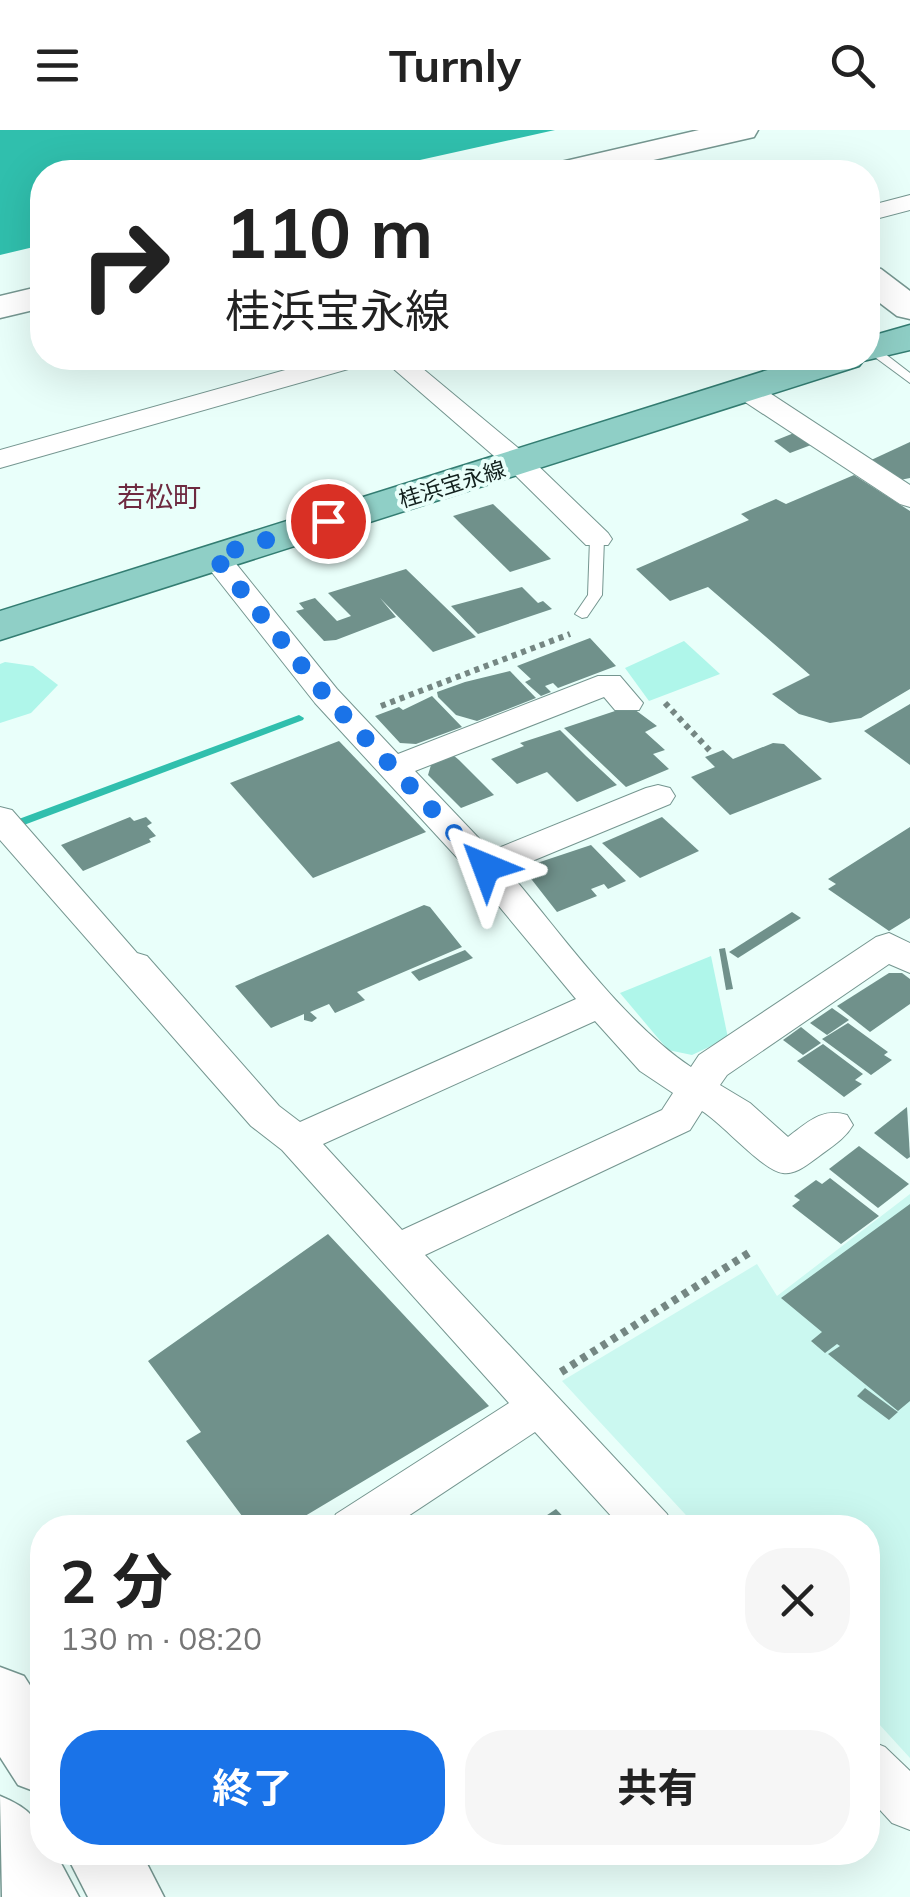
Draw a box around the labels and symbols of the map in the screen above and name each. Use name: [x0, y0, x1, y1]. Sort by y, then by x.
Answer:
street label: 桂浜宝永線: [395, 455, 509, 513]
district label: 若松町: [117, 479, 201, 514]
pin: [286, 479, 371, 564]
position arrow: [434, 815, 538, 919]

